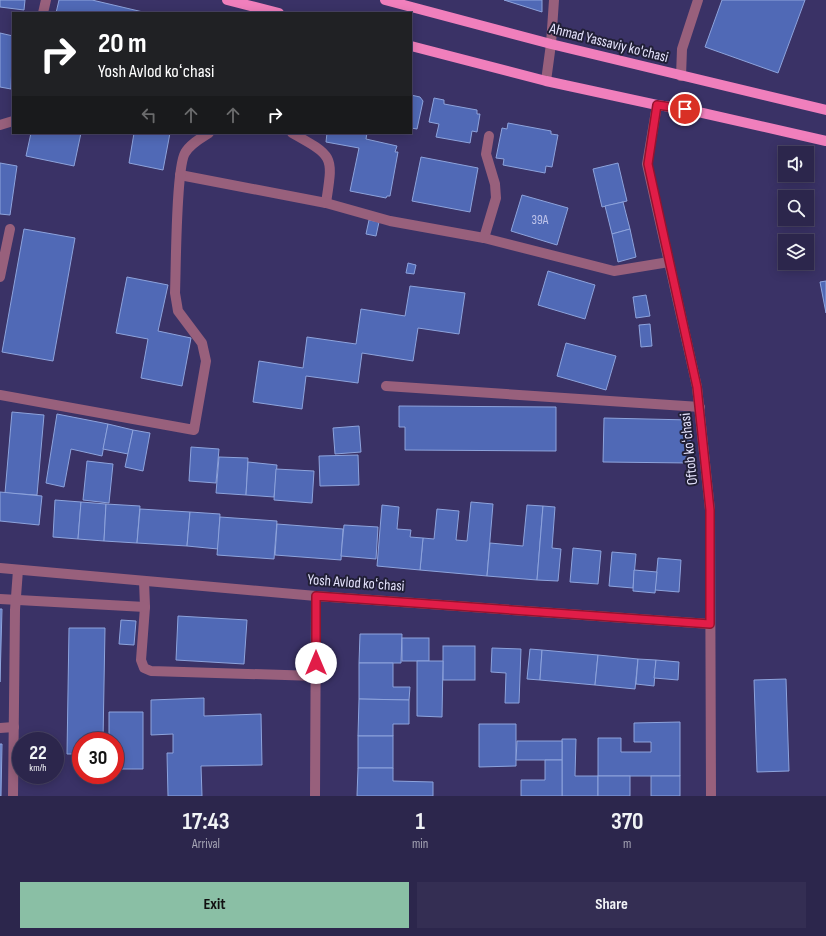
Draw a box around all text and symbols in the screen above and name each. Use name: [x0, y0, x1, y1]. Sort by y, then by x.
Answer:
street label: Ahmad Yassaviy ko'chasi: [547, 19, 671, 67]
text: 20 m: [98, 27, 147, 60]
icon: right: [32, 28, 84, 80]
text: Yosh Avlod koʻchasi: [98, 61, 214, 82]
pin: [668, 92, 702, 126]
icon: arrive: [674, 98, 696, 120]
icon: left: [138, 104, 160, 126]
icon: ahead: [180, 104, 202, 126]
icon: ahead: [222, 104, 244, 126]
icon: right: [264, 104, 286, 126]
map controls: [778, 146, 814, 270]
button: sound: [778, 146, 814, 182]
button: search: [778, 190, 814, 226]
house number: 39А: [532, 212, 549, 228]
button: layers: [778, 234, 814, 270]
street label: Oftob koʻchasi: [676, 412, 702, 486]
street label: Yosh Avlod koʻchasi: [307, 570, 405, 596]
position arrow: [295, 642, 337, 684]
speed limit sign: 30: [72, 732, 124, 784]
text: 22: [29, 741, 47, 765]
text: km/h: [29, 762, 47, 774]
text: 17:43: [183, 807, 229, 836]
text: 1: [415, 807, 425, 836]
text: 370: [611, 807, 643, 836]
text: Arrival: [192, 836, 220, 852]
text: min: [412, 836, 428, 852]
text: m: [623, 836, 631, 852]
button: Exit: [20, 882, 409, 928]
button: Share: [417, 882, 806, 928]

